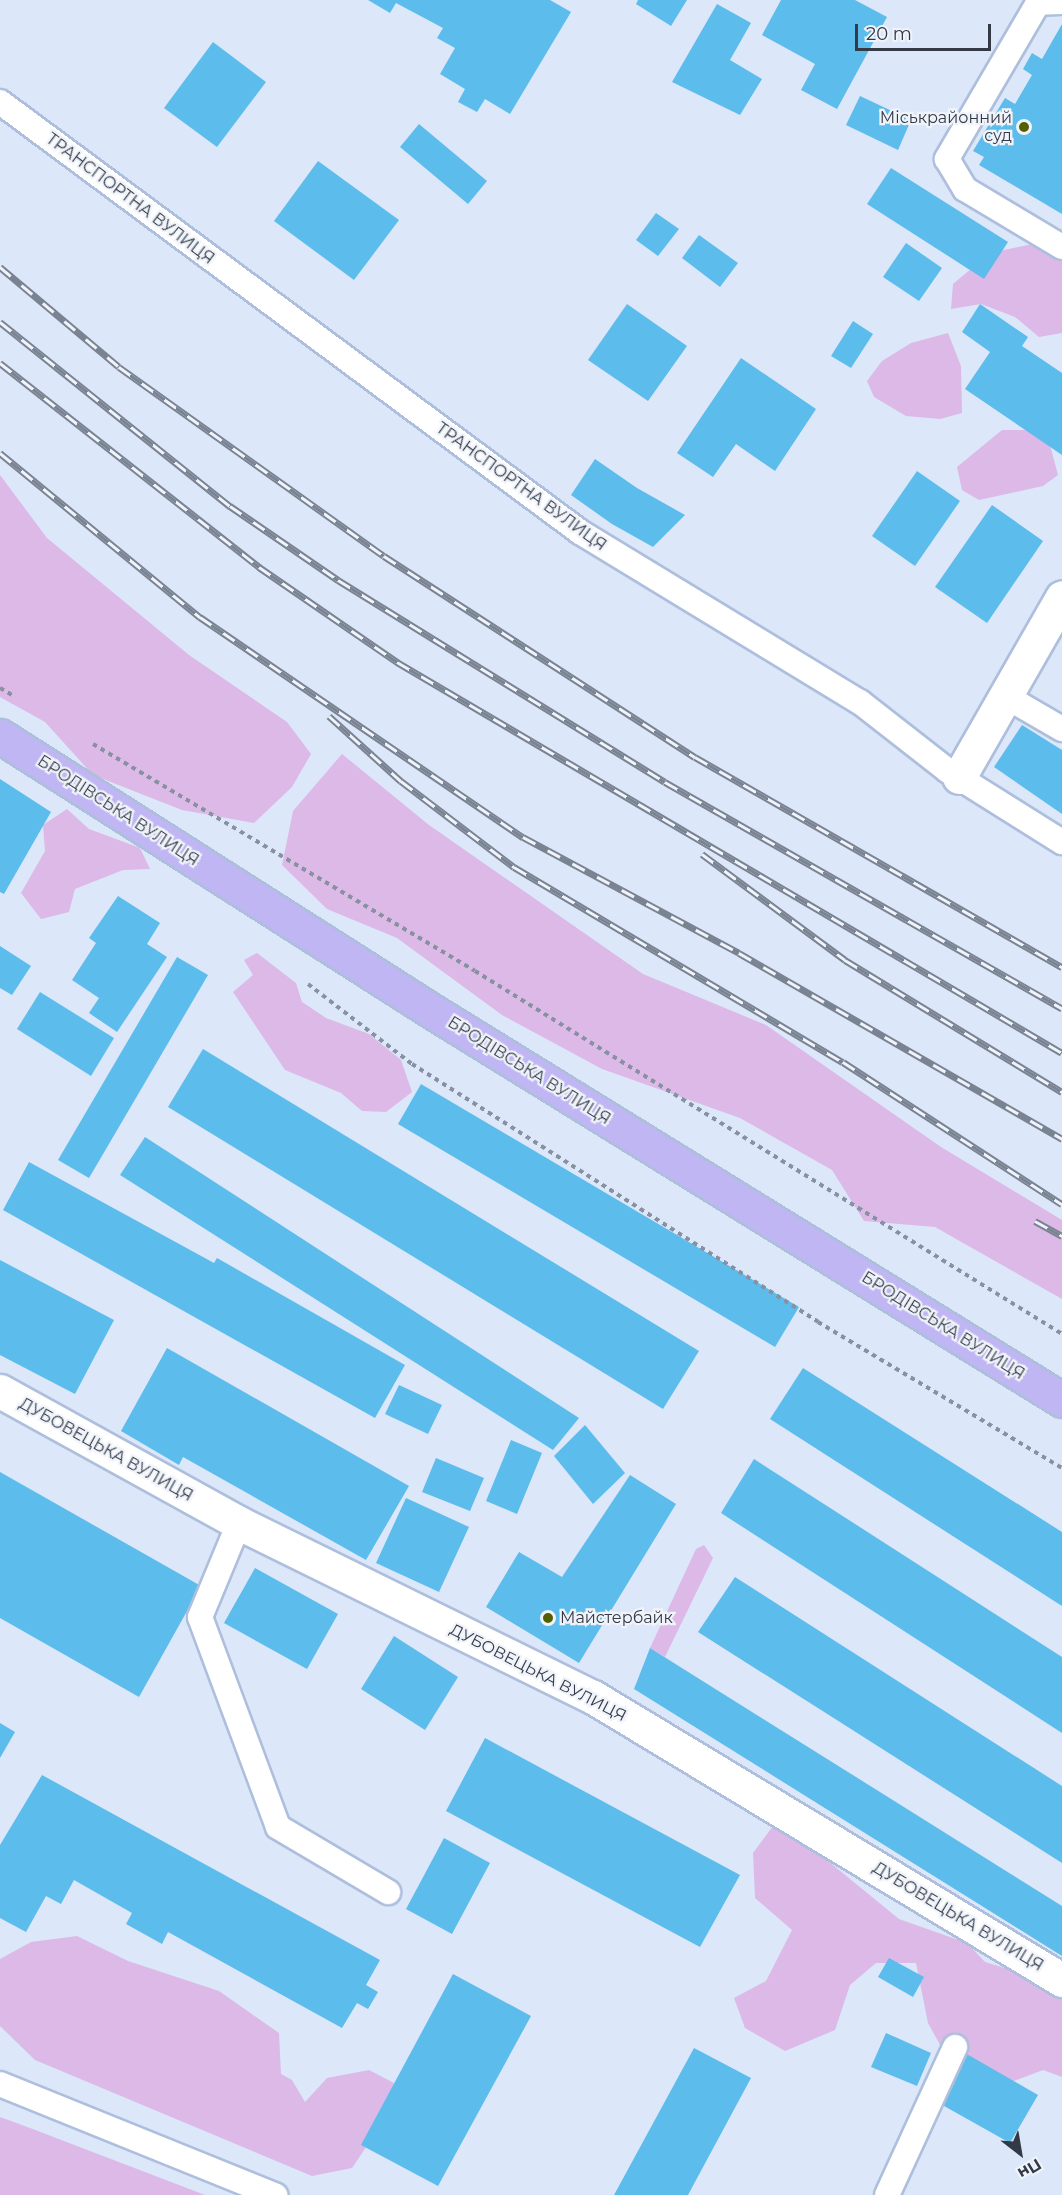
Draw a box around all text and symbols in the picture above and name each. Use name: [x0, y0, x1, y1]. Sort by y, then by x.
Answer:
scale bar: [858, 12, 994, 50]
text: 20 m: [866, 23, 912, 45]
place label: Міськрайонний суд: [880, 108, 1012, 146]
marker: Міськрайонний суд: [1017, 120, 1031, 134]
street label: ТРАНСПОРТНА ВУЛИЦЯ: [42, 129, 218, 269]
street label: ТРАНСПОРТНА ВУЛИЦЯ: [432, 419, 610, 555]
street label: БРОДІВСЬКА ВУЛИЦЯ: [34, 752, 202, 870]
street label: БРОДІВСЬКА ВУЛИЦЯ: [444, 1013, 614, 1129]
street label: БРОДІВСЬКА ВУЛИЦЯ: [858, 1268, 1028, 1384]
street label: ДУБОВЕЦЬКА ВУЛИЦЯ: [16, 1394, 196, 1506]
place label: Майстербайк: [560, 1608, 673, 1628]
marker: Майстербайк: [541, 1611, 555, 1625]
street label: ДУБОВЕЦЬКА ВУЛИЦЯ: [447, 1620, 629, 1726]
street label: ДУБОВЕЦЬКА ВУЛИЦЯ: [869, 1858, 1047, 1976]
north arrow: [990, 2123, 1050, 2183]
text: Пн: [1014, 2155, 1045, 2183]

